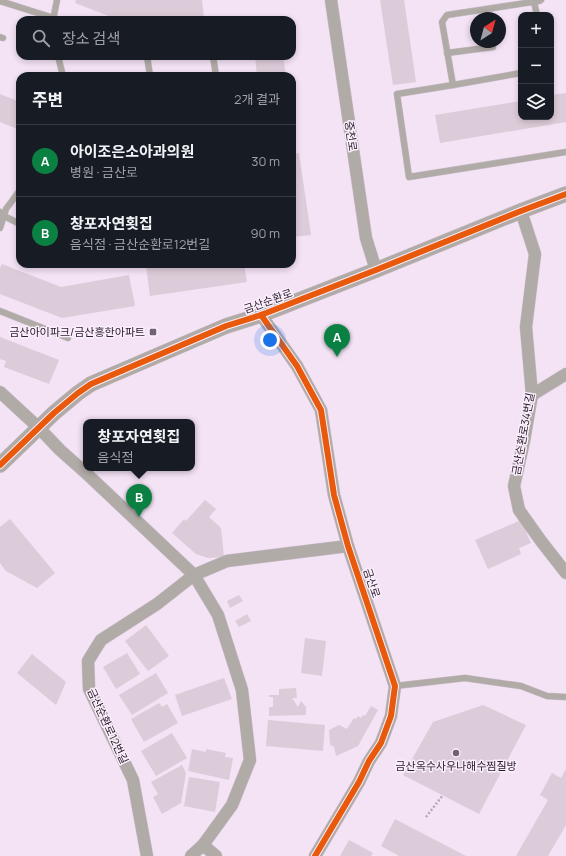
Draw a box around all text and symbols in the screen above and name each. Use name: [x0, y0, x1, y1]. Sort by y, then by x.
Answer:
north arrow: [470, 12, 506, 48]
map controls: [518, 12, 554, 120]
button: +: [518, 12, 554, 48]
search box: [16, 16, 296, 60]
icon: search: [30, 27, 52, 49]
text: 장소 검색: [62, 28, 120, 49]
button: −: [518, 48, 554, 84]
button: layers: [518, 84, 554, 120]
text: 주변: [32, 88, 63, 111]
text: 2개 결과: [234, 90, 280, 108]
street label: 중천로: [342, 120, 361, 152]
text: 아이조은소아과의원: [70, 141, 194, 162]
text: A: [41, 152, 49, 170]
text: 30 m: [251, 152, 280, 170]
text: 병원 · 금산로: [70, 163, 138, 181]
text: 창포자연횟집: [70, 213, 153, 234]
text: B: [41, 224, 49, 242]
text: 90 m: [250, 224, 280, 242]
text: 음식점 · 금산순환로12번길: [70, 235, 210, 253]
street label: 금산순환로: [241, 285, 294, 316]
place label: 금산아이파크/금산흥한아파트: [9, 324, 145, 339]
pin: A: [324, 324, 350, 357]
marker: 금산아이파크/금산흥한아파트: [148, 327, 158, 337]
your location: [260, 330, 280, 350]
street label: 금산순환로34번길: [508, 392, 537, 476]
popup: [83, 419, 195, 471]
text: 창포자연횟집: [98, 426, 180, 447]
text: 음식점: [98, 448, 133, 466]
pin: B: [126, 484, 152, 517]
street label: 금산로: [360, 566, 385, 600]
street label: 금산순환로12번길: [84, 686, 132, 766]
marker: 금산옥수사우나해수찜질방: [451, 748, 461, 758]
place label: 금산옥수사우나해수찜질방: [395, 758, 517, 773]

